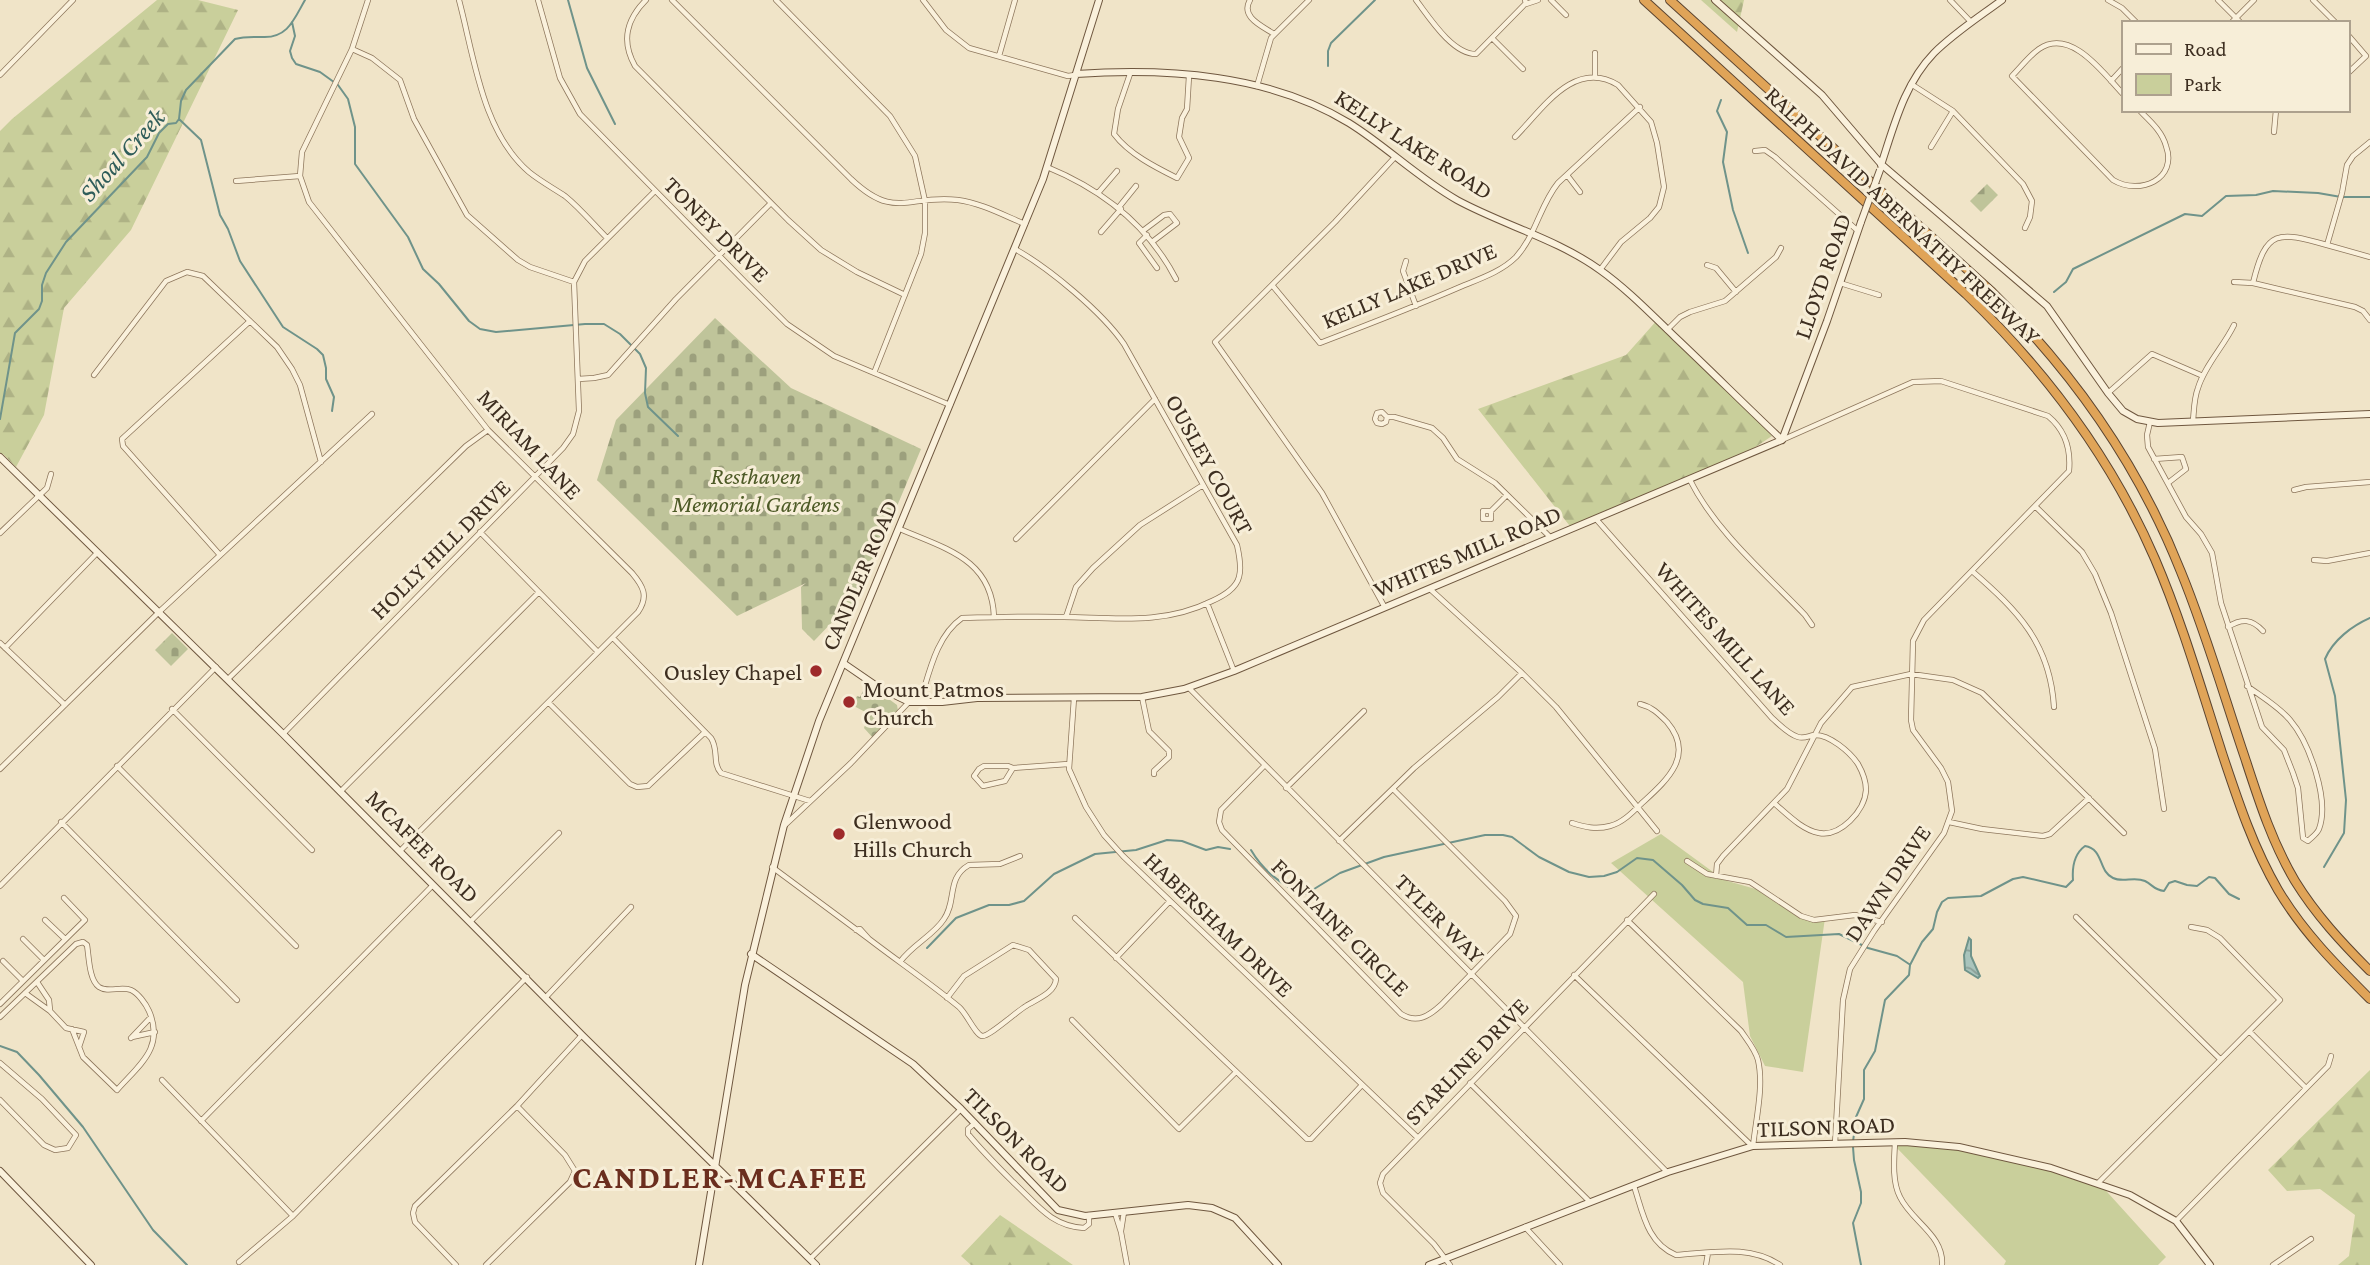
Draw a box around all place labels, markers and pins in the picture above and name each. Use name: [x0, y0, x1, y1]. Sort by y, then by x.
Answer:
place label: Ousley Chapel: [664, 658, 802, 685]
marker: Ousley Chapel: [808, 663, 824, 679]
place label: Mount Patmos Church: [863, 675, 1004, 730]
marker: Mount Patmos Church: [841, 694, 857, 710]
place label: Glenwood Hills Church: [853, 807, 972, 862]
marker: Glenwood Hills Church: [831, 826, 847, 842]

